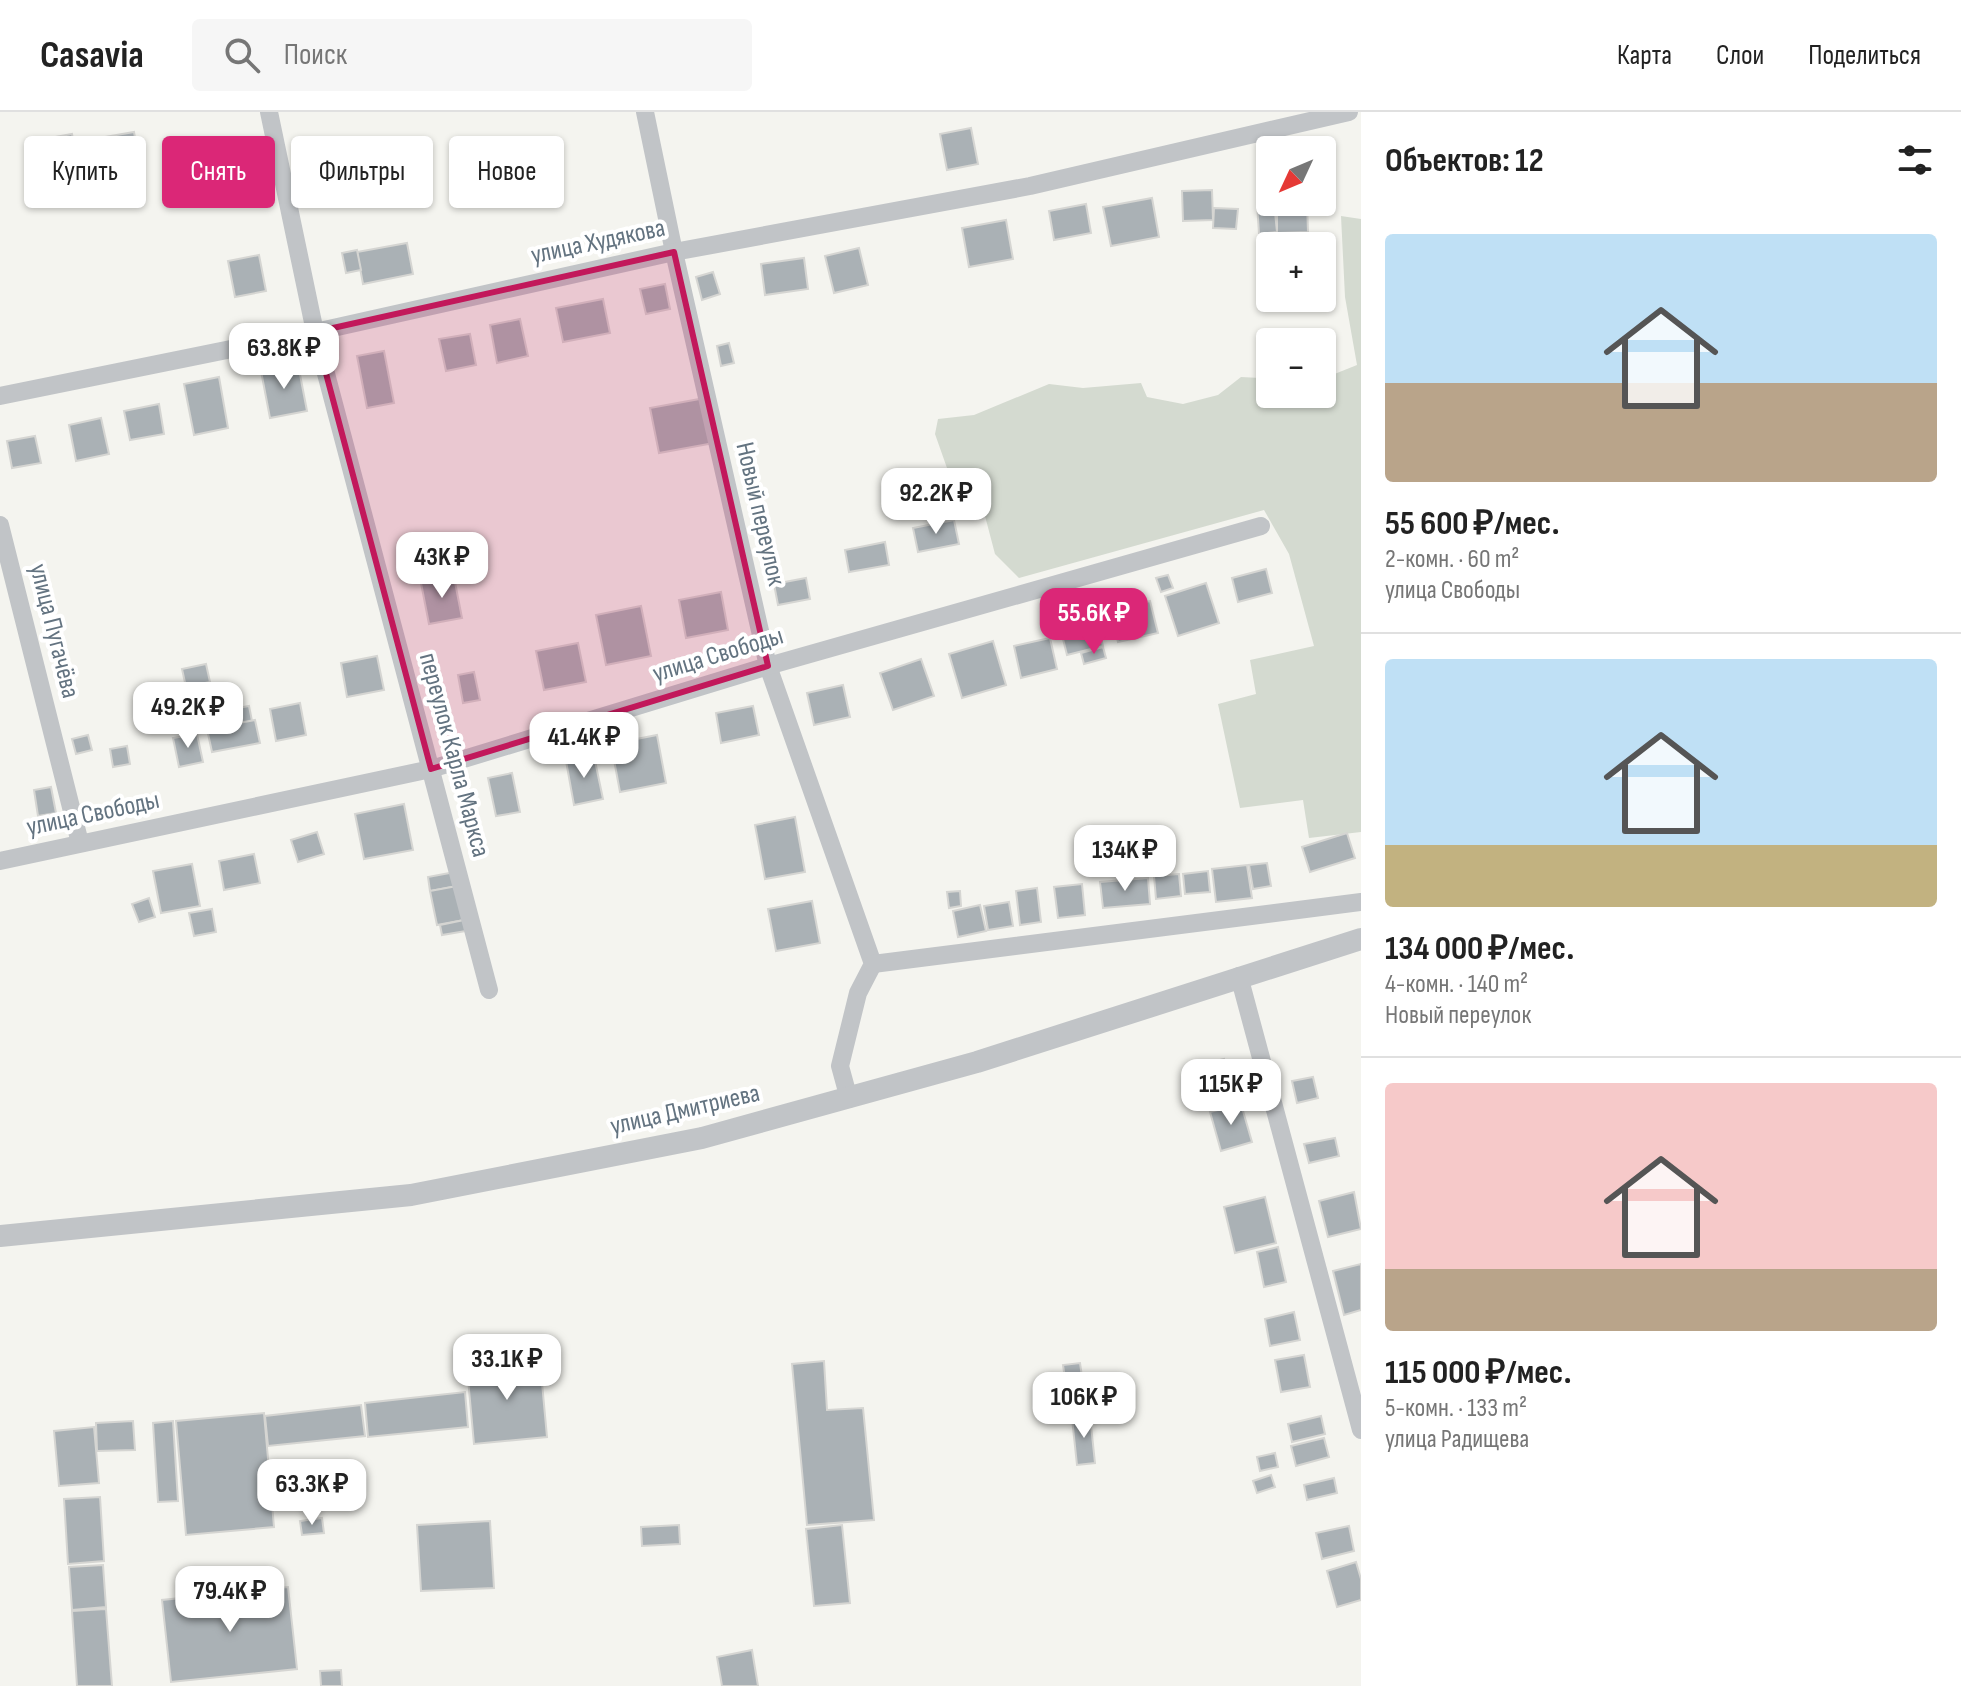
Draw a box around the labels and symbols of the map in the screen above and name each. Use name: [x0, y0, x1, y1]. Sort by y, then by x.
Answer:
north arrow: [1256, 136, 1336, 216]
street label: улица Худякова: [528, 213, 668, 271]
pin: 63.8K ₽: [210, 323, 358, 391]
street label: Новый переулок: [728, 439, 792, 589]
pin: 92.2K ₽: [862, 468, 1010, 536]
pin: 43K ₽: [386, 532, 498, 600]
street label: улица Пугачёва: [22, 561, 86, 701]
pin: 55.6K ₽: [1020, 588, 1168, 656]
street label: улица Свободы: [649, 620, 787, 690]
street label: переулок Карла Маркса: [412, 650, 496, 860]
pin: 49.2K ₽: [114, 682, 262, 750]
pin: 41.4K ₽: [510, 712, 658, 780]
street label: улица Свободы: [24, 785, 162, 843]
pin: 134K ₽: [1060, 825, 1190, 893]
pin: 115K ₽: [1166, 1059, 1296, 1127]
street label: улица Дмитриева: [607, 1078, 763, 1142]
pin: 33.1K ₽: [433, 1334, 581, 1402]
pin: 106K ₽: [1019, 1372, 1149, 1440]
pin: 63.3K ₽: [238, 1459, 386, 1527]
pin: 79.4K ₽: [156, 1566, 304, 1634]

